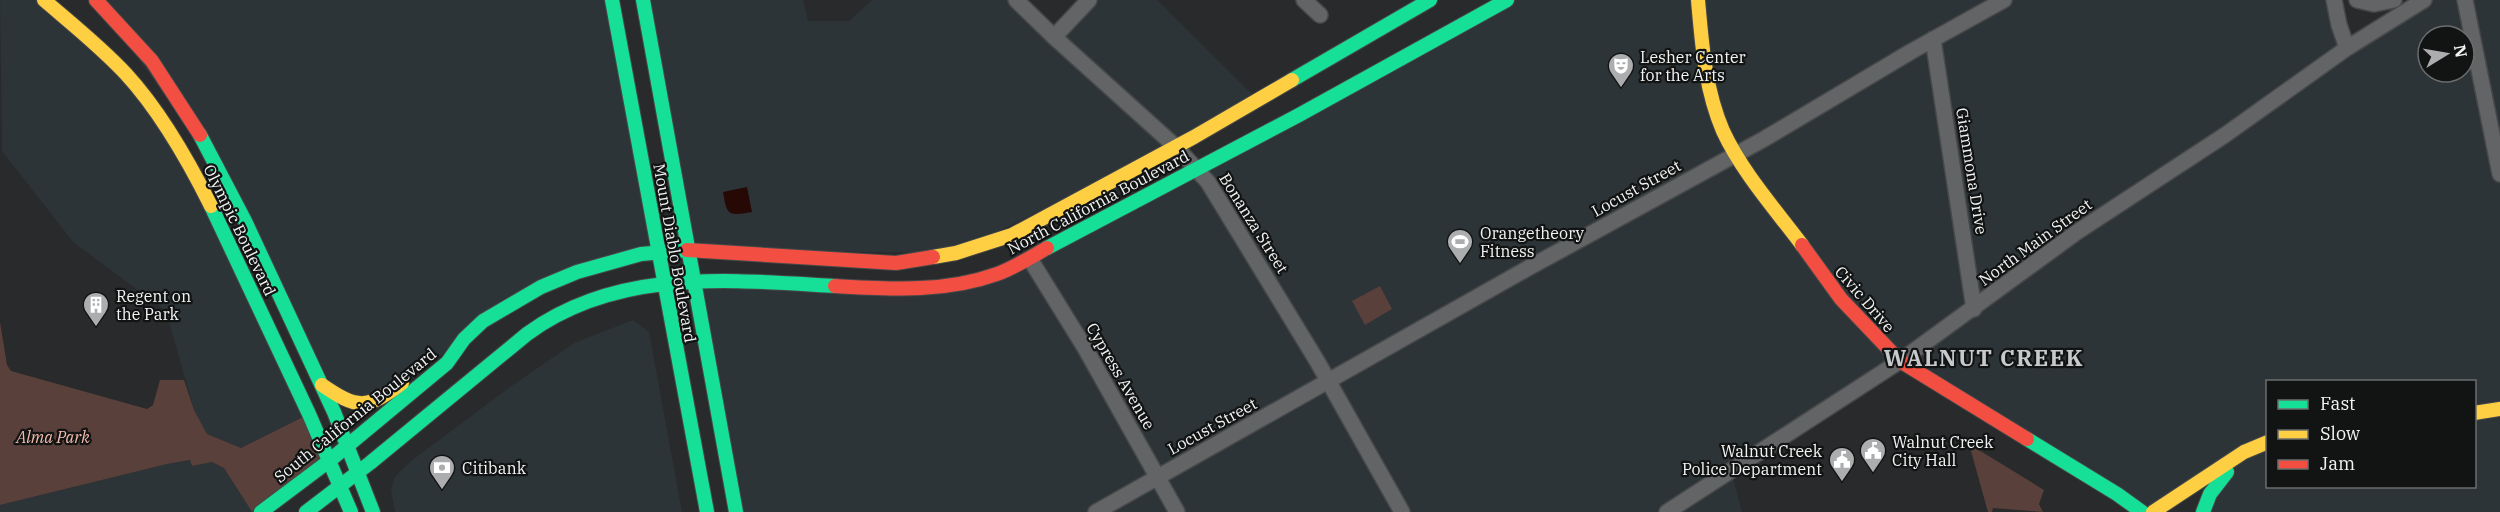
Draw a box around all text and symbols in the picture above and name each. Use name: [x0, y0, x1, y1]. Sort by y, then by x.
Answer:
north arrow: [2416, 24, 2476, 84]
text: N: [2450, 43, 2472, 59]
place label: Lesher Center for the Arts: [1640, 47, 1746, 85]
theatre icon: Lesher Center for the Arts: [1606, 51, 1636, 89]
street label: Giammona Drive: [1952, 106, 1992, 236]
street label: North California Boulevard: [1004, 145, 1193, 258]
street label: Locust Street: [1588, 155, 1684, 221]
street label: Olympic Boulevard: [199, 161, 281, 299]
street label: Mount Diablo Boulevard: [649, 162, 701, 344]
street label: Bonanza Street: [1215, 169, 1293, 277]
street label: North Main Street: [1975, 194, 2096, 290]
place label: Orangetheory Fitness: [1480, 223, 1584, 261]
sports icon: Orangetheory Fitness: [1445, 227, 1475, 265]
street label: Civic Drive: [1831, 262, 1899, 336]
place label: Regent on the Park: [116, 286, 191, 324]
building icon: Regent on the Park: [81, 290, 111, 328]
street label: Cypress Avenue: [1082, 319, 1160, 433]
street label: South California Boulevard: [270, 343, 440, 487]
district label: WALNUT CREEK: [1884, 343, 2084, 372]
legend: [2266, 380, 2476, 488]
text: Fast: [2320, 392, 2355, 415]
street label: Locust Street: [1164, 393, 1260, 459]
text: Slow: [2320, 422, 2360, 445]
park label: Alma Park: [15, 427, 90, 447]
place label: Walnut Creek City Hall: [1892, 432, 1994, 470]
public building icon: Walnut Creek City Hall: [1858, 436, 1888, 474]
place label: Walnut Creek Police Department: [1682, 441, 1823, 479]
public building icon: Walnut Creek Police Department: [1827, 445, 1857, 483]
text: Jam: [2320, 452, 2355, 475]
bank icon: Citibank: [427, 453, 457, 491]
place label: Citibank: [462, 458, 527, 478]

